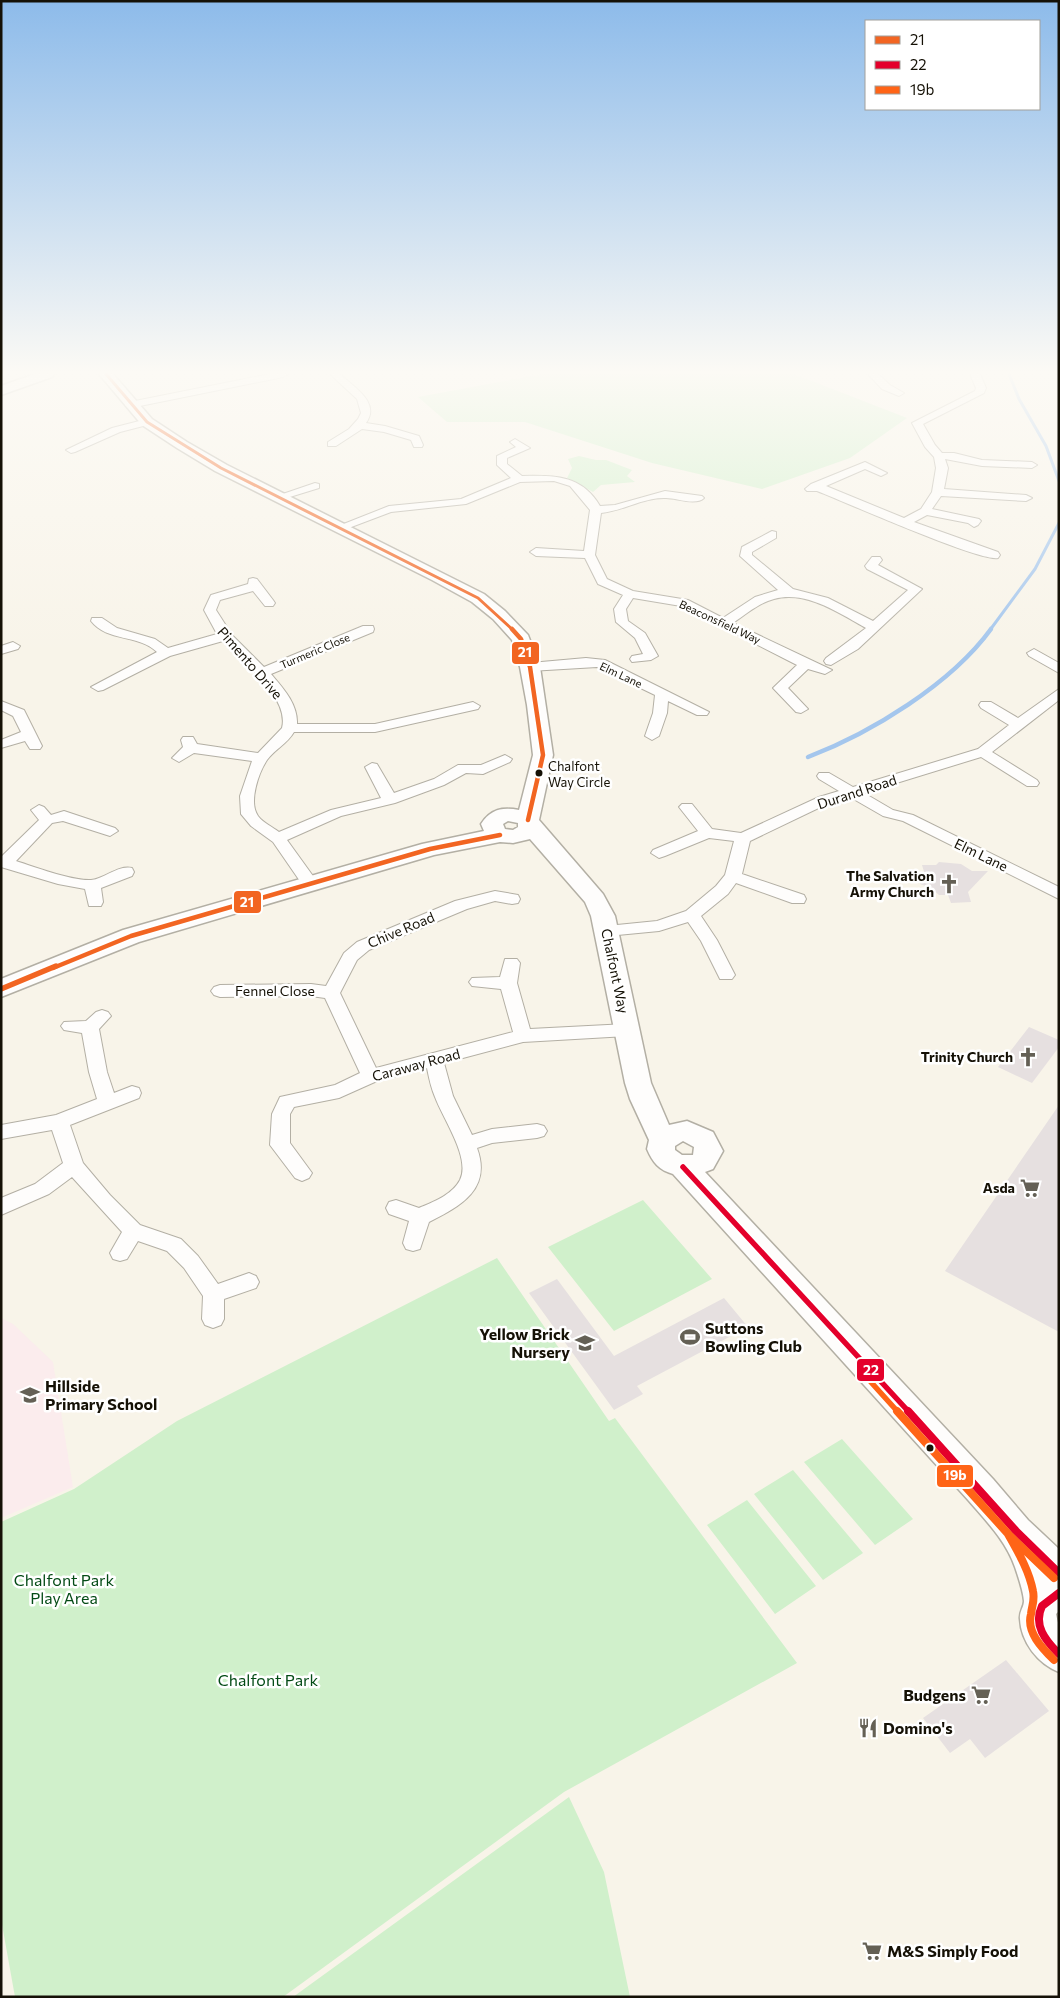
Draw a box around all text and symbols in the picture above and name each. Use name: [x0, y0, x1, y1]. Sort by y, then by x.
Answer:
legend: [865, 20, 1040, 110]
text: 21: [910, 30, 925, 48]
text: 22: [910, 55, 927, 73]
text: 19b: [910, 80, 935, 98]
street label: Beaconsfield Way: [678, 597, 763, 646]
street label: Pimento Drive: [214, 623, 286, 702]
street label: Turmeric Close: [278, 630, 352, 671]
line badge: 21: [511, 641, 540, 665]
text: 21: [518, 643, 532, 660]
street label: Elm Lane: [598, 659, 645, 690]
place label: Chalfont Way Circle: [548, 758, 610, 790]
marker: Chalfont Way Circle: [534, 768, 544, 778]
street label: Durand Road: [815, 771, 899, 812]
street label: Elm Lane: [952, 834, 1011, 875]
place label: The Salvation Army Church: [846, 867, 934, 900]
church icon: The Salvation Army Church: [938, 873, 960, 895]
line badge: 21: [233, 890, 262, 914]
text: 21: [240, 893, 254, 910]
street label: Chive Road: [365, 908, 437, 951]
street label: Chalfont Way: [598, 927, 633, 1015]
street label: Fennel Close: [235, 982, 315, 999]
street label: Caraway Road: [370, 1045, 462, 1084]
church icon: Trinity Church: [1017, 1046, 1039, 1068]
place label: Trinity Church: [921, 1048, 1013, 1065]
supermarket icon: Asda: [1019, 1177, 1041, 1199]
place label: Asda: [983, 1179, 1015, 1196]
place label: Suttons Bowling Club: [705, 1318, 802, 1355]
place label: Yellow Brick Nursery: [479, 1324, 571, 1361]
sports icon: Suttons Bowling Club: [679, 1326, 701, 1348]
school or university icon: Yellow Brick Nursery: [574, 1332, 596, 1354]
line badge: 22: [856, 1358, 885, 1382]
text: 22: [863, 1361, 879, 1378]
place label: Hillside Primary School: [45, 1376, 157, 1413]
school or university icon: Hillside Primary School: [19, 1384, 41, 1406]
unlabelled marker: [925, 1443, 935, 1453]
line badge: 19b: [936, 1464, 974, 1488]
text: 19b: [943, 1466, 967, 1483]
park label: Chalfont Park Play Area: [14, 1570, 114, 1607]
park label: Chalfont Park: [218, 1670, 318, 1689]
supermarket icon: Budgens: [970, 1684, 992, 1706]
place label: Budgens: [903, 1685, 966, 1704]
restaurant icon: Domino's: [857, 1717, 879, 1739]
place label: Domino's: [883, 1718, 953, 1737]
supermarket icon: M&S Simply Food: [861, 1940, 883, 1962]
place label: M&S Simply Food: [887, 1941, 1018, 1960]

